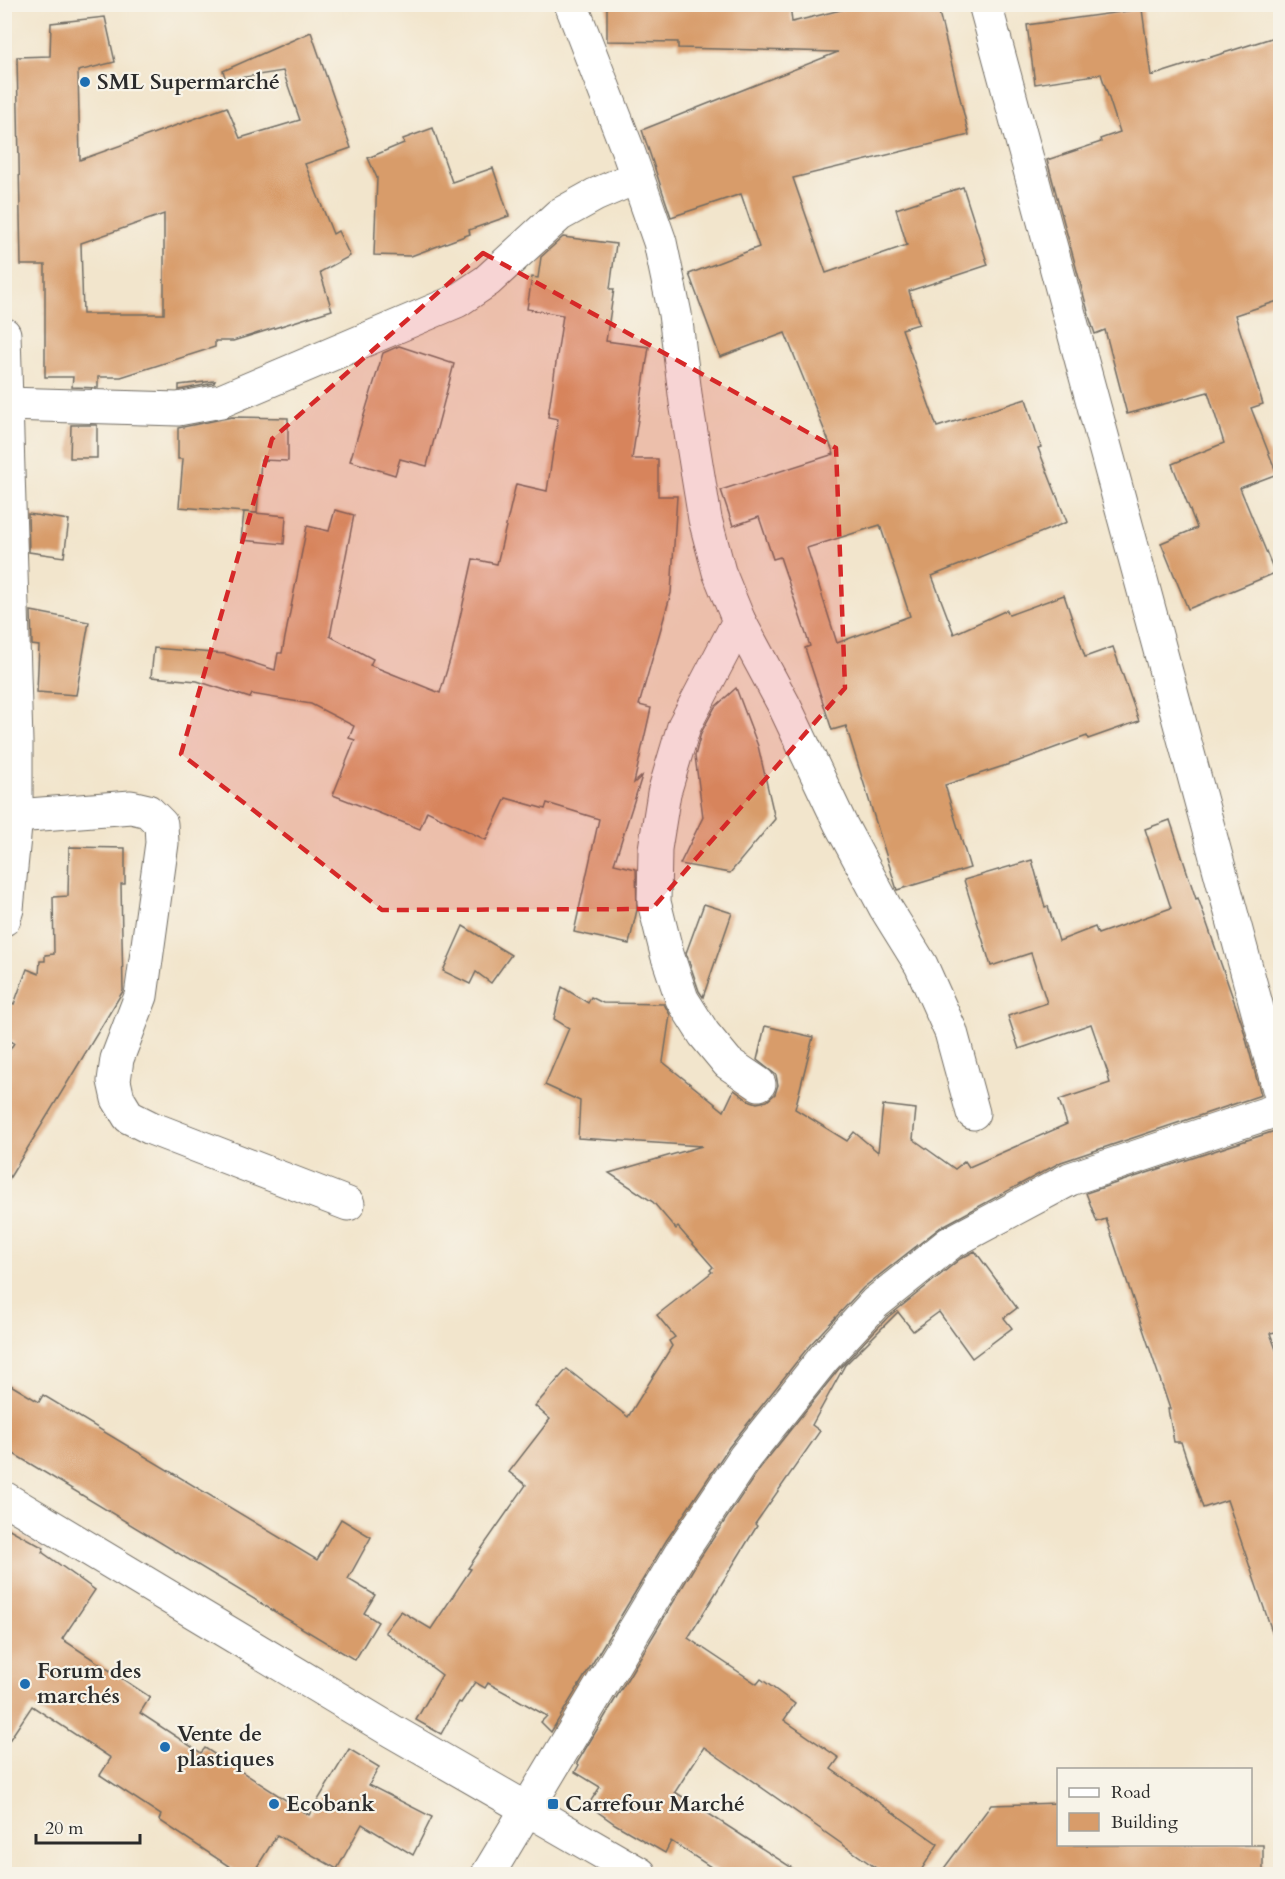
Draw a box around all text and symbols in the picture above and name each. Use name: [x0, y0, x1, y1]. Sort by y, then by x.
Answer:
place label: SML Supermarché: [97, 67, 280, 97]
marker: SML Supermarché: [78, 75, 92, 89]
place label: Forum des marchés: [37, 1656, 141, 1711]
marker: Forum des marchés: [18, 1677, 32, 1691]
place label: Vente de plastiques: [177, 1719, 274, 1774]
marker: Vente de plastiques: [158, 1740, 172, 1754]
legend: [1057, 1768, 1252, 1846]
text: Road: [1111, 1780, 1151, 1805]
place label: Ecobank: [286, 1789, 375, 1819]
place label: Carrefour Marché: [565, 1789, 745, 1819]
marker: Ecobank: [267, 1797, 281, 1811]
marker: Carrefour Marché: [546, 1797, 560, 1811]
scale bar: [36, 1807, 140, 1845]
text: Building: [1111, 1810, 1179, 1835]
text: 20 m: [45, 1816, 84, 1841]

